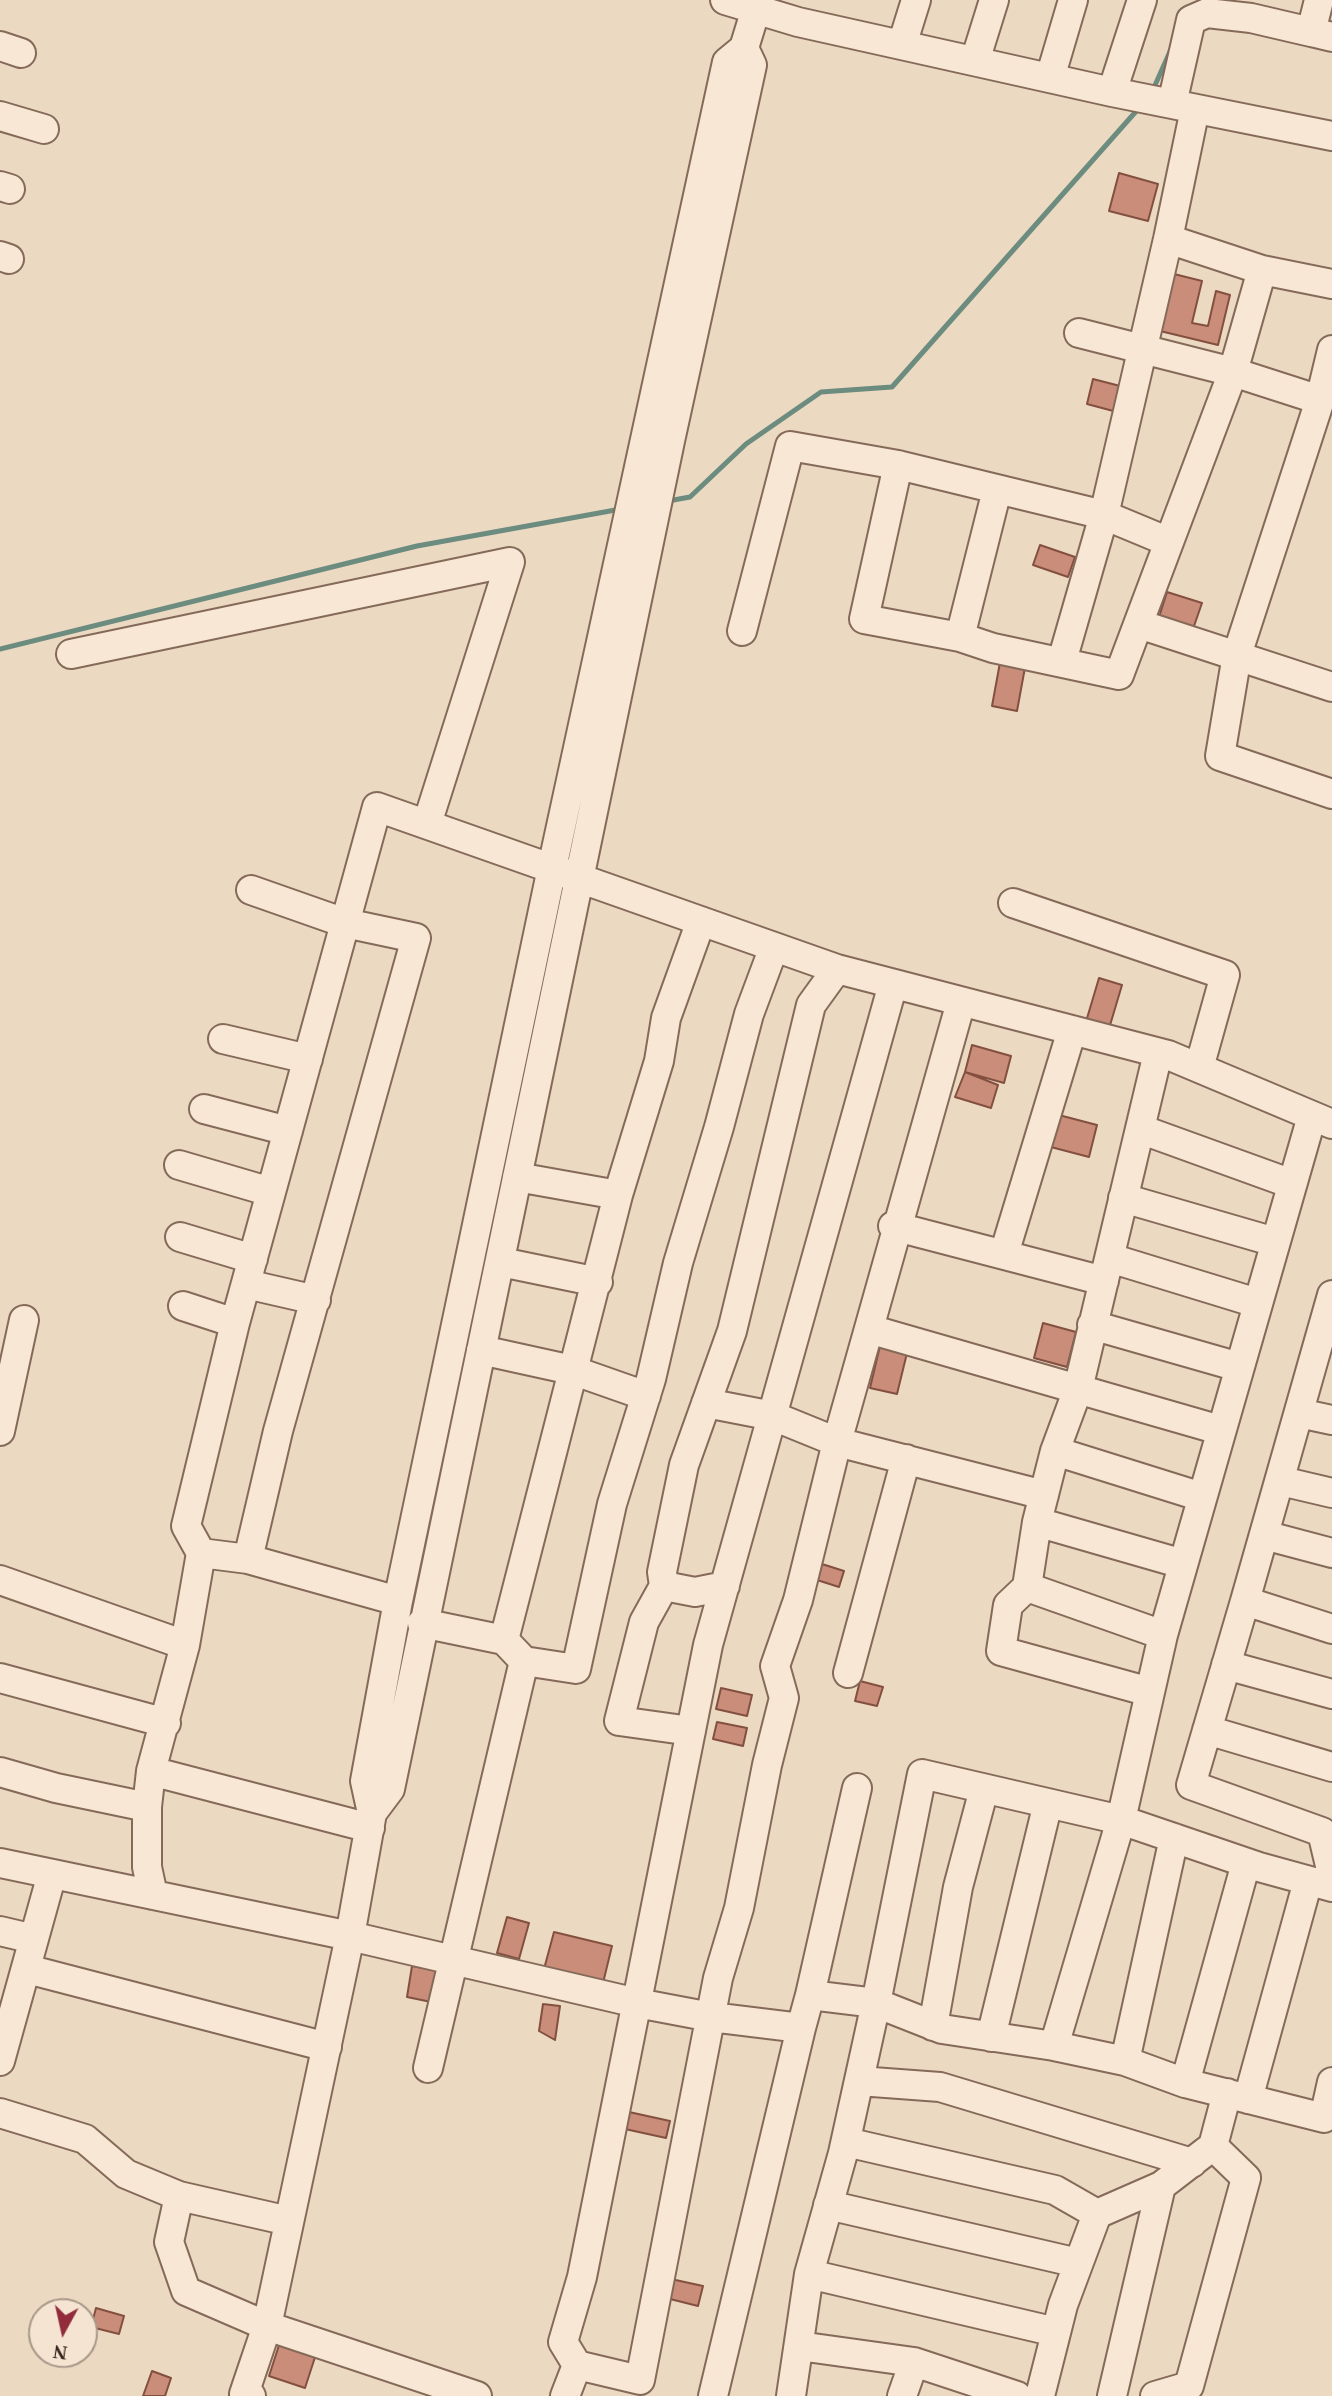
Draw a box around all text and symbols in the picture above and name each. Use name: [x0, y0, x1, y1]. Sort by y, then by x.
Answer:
north arrow: [28, 2298, 98, 2368]
text: N: [52, 2341, 69, 2364]

